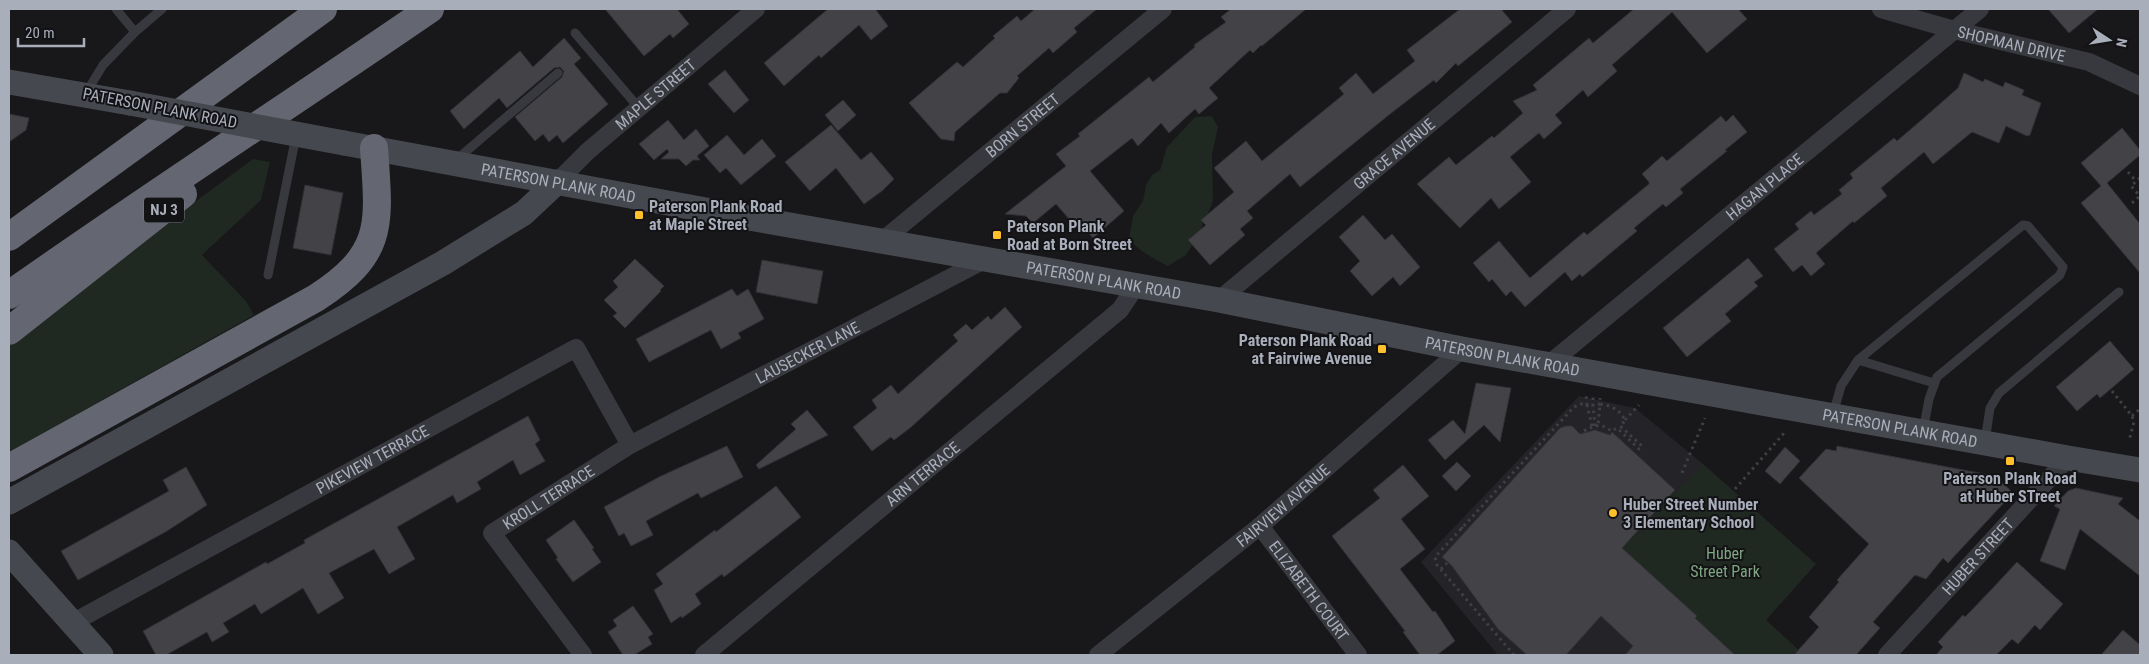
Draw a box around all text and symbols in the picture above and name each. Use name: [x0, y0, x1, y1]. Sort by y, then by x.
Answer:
scale bar: [18, 15, 84, 47]
north arrow: [2084, 15, 2134, 65]
street label: SHOPMAN DRIVE: [1956, 22, 2067, 66]
text: 20 m: [25, 24, 55, 42]
text: N: [2113, 37, 2130, 49]
street label: MAPLE STREET: [611, 55, 699, 133]
street label: PATERSON PLANK ROAD: [81, 84, 239, 132]
street label: BORN STREET: [982, 89, 1063, 161]
street label: GRACE AVENUE: [1349, 114, 1438, 193]
street label: HAGAN PLACE: [1722, 149, 1807, 224]
street label: PATERSON PLANK ROAD: [480, 159, 637, 206]
place label: Paterson Plank Road at Maple Street: [649, 197, 782, 234]
road number: NJ 3: [144, 198, 184, 222]
marker: Paterson Plank Road at Maple Street: [633, 209, 645, 221]
place label: Paterson Plank Road at Born Street: [1007, 217, 1132, 254]
marker: Paterson Plank Road at Born Street: [991, 229, 1003, 241]
street label: PATERSON PLANK ROAD: [1025, 257, 1183, 303]
street label: LAUSECKER LANE: [752, 317, 863, 387]
place label: Paterson Plank Road at Fairviwe Avenue: [1239, 331, 1372, 368]
street label: PATERSON PLANK ROAD: [1424, 332, 1581, 380]
marker: Paterson Plank Road at Fairviwe Avenue: [1376, 343, 1388, 355]
street label: PATERSON PLANK ROAD: [1821, 405, 1979, 451]
street label: PIKEVIEW TERRACE: [313, 421, 432, 498]
street label: ARN TERRACE: [882, 437, 964, 510]
marker: Paterson Plank Road at Huber STreet: [2004, 455, 2016, 467]
street label: FAIRVIEW AVENUE: [1232, 460, 1334, 551]
street label: KROLL TERRACE: [499, 461, 598, 533]
place label: Paterson Plank Road at Huber STreet: [1943, 469, 2077, 506]
place label: Huber Street Number 3 Elementary School: [1623, 495, 1758, 532]
marker: Huber Street Number 3 Elementary School: [1607, 507, 1619, 519]
street label: HUBER STREET: [1938, 514, 2018, 599]
street label: ELIZABETH COURT: [1265, 537, 1353, 644]
park label: Huber Street Park: [1690, 544, 1761, 581]

